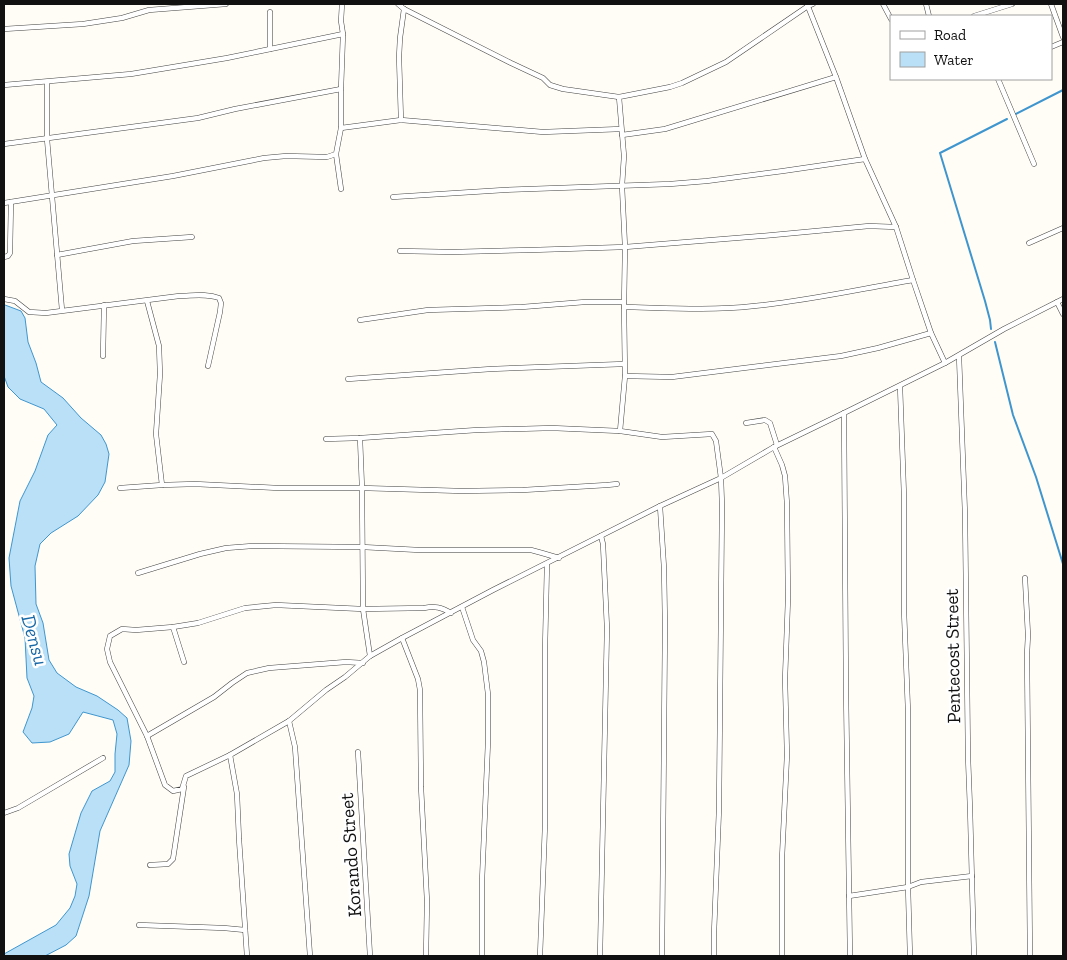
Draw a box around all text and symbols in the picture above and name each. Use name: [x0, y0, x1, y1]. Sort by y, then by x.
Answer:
legend: [890, 15, 1052, 80]
text: Road: [934, 26, 967, 44]
text: Water: [934, 51, 974, 69]
street label: Pentecost Street: [940, 589, 965, 723]
water label: Densu: [16, 612, 54, 668]
street label: Korando Street: [335, 792, 366, 918]

